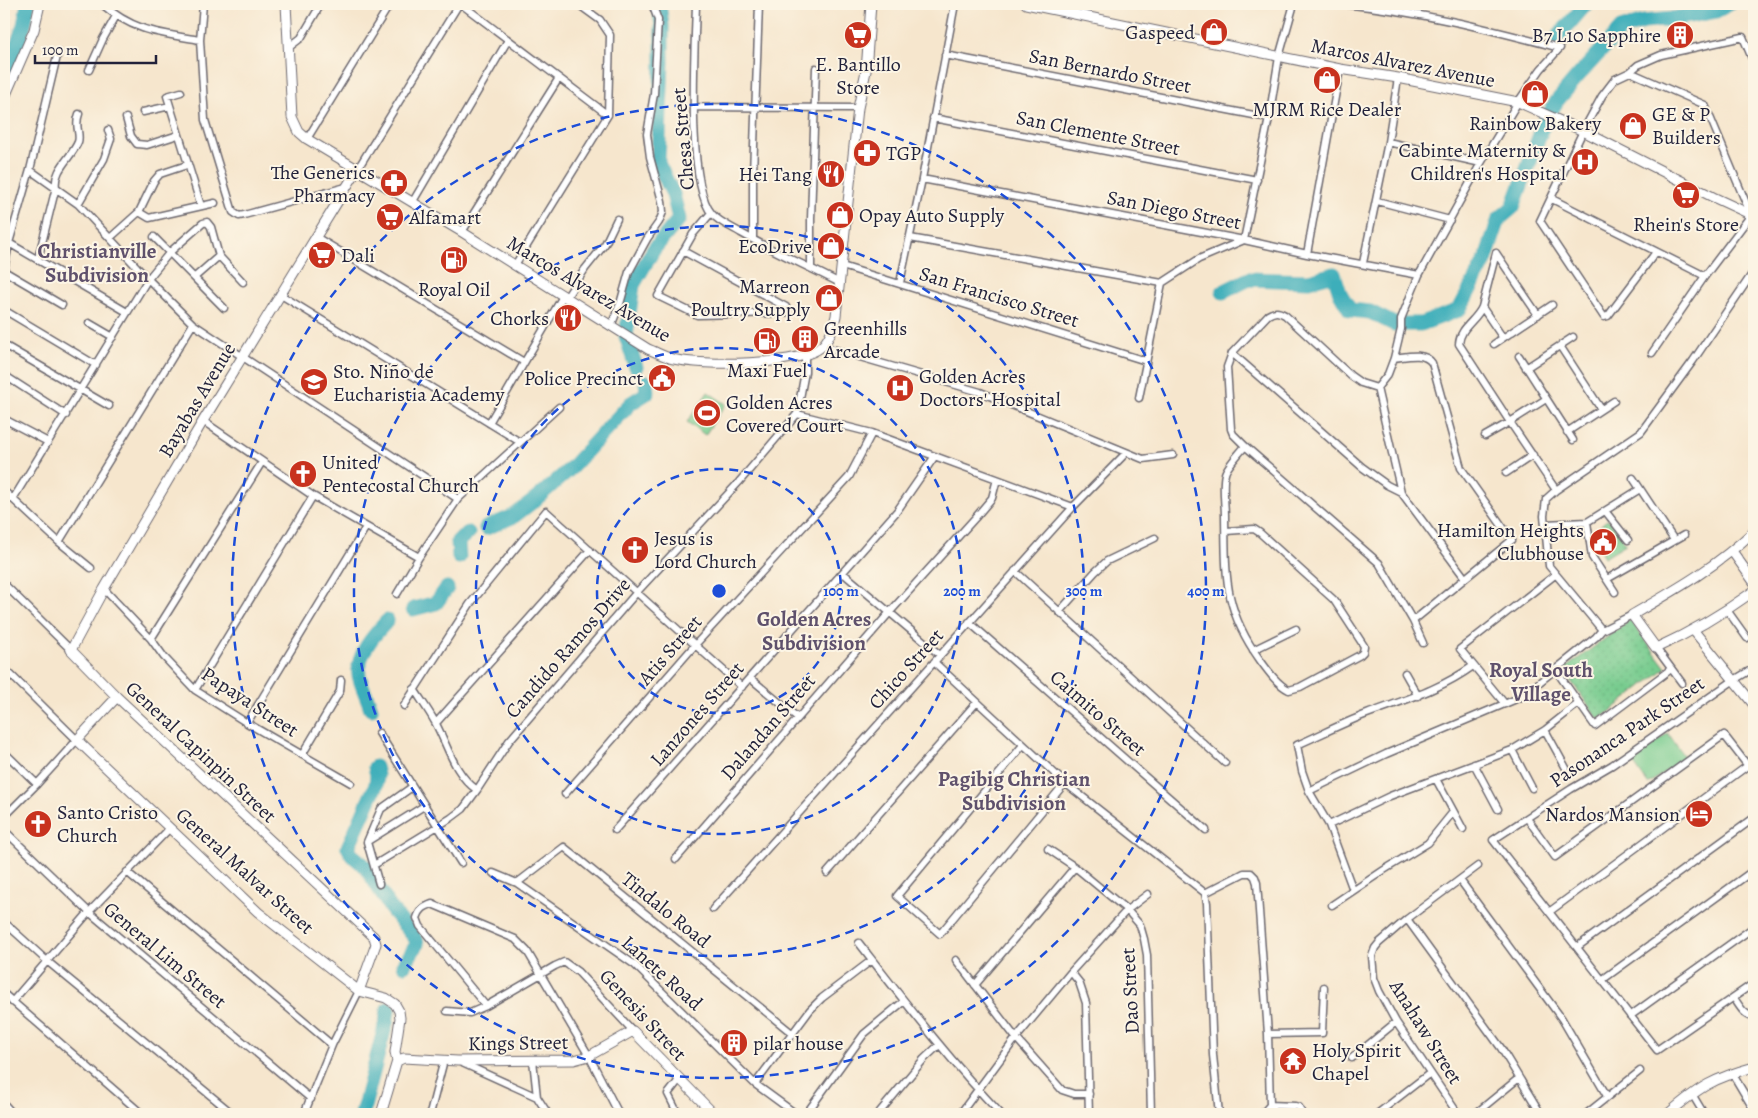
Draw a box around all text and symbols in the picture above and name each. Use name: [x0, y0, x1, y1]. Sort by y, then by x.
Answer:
shop icon: Gaspeed: [1199, 17, 1229, 47]
place label: Gaspeed: [1125, 19, 1195, 46]
supermarket icon: E. Bantillo Store: [843, 20, 873, 50]
building icon: B7 L10 Sapphire: [1665, 20, 1695, 50]
place label: B7 L10 Sapphire: [1532, 22, 1661, 49]
scale bar: [35, 32, 156, 64]
street label: Marcos Alvarez Avenue: [1309, 32, 1497, 94]
text: 100 m: [42, 40, 79, 60]
street label: San Bernardo Street: [1027, 42, 1194, 100]
place label: E. Bantillo Store: [815, 51, 901, 101]
shop icon: MJRM Rice Dealer: [1312, 65, 1342, 95]
shop icon: Rainbow Bakery: [1520, 79, 1550, 109]
street label: Chesa Street: [665, 86, 701, 191]
place label: MJRM Rice Dealer: [1253, 96, 1402, 123]
place label: GE & P Builders: [1652, 101, 1721, 151]
street label: San Clemente Street: [1014, 104, 1182, 162]
place label: Rainbow Bakery: [1469, 110, 1602, 137]
shop icon: GE & P Builders: [1618, 111, 1648, 141]
place label: Cabinte Maternity & Children's Hospital: [1399, 137, 1567, 187]
pharmacy icon: TGP: [852, 138, 882, 168]
place label: TGP: [886, 140, 921, 167]
hospital icon: Cabinte Maternity & Children's Hospital: [1570, 147, 1600, 177]
place label: The Generics Pharmacy: [271, 159, 376, 209]
restaurant icon: Hei Tang: [816, 159, 846, 189]
place label: Hei Tang: [739, 161, 812, 188]
pharmacy icon: The Generics Pharmacy: [379, 168, 409, 198]
supermarket icon: Rhein's Store: [1671, 180, 1701, 210]
street label: San Diego Street: [1105, 184, 1244, 236]
shop icon: Opay Auto Supply: [825, 200, 855, 230]
supermarket icon: Alfamart: [375, 202, 405, 232]
place label: Opay Auto Supply: [859, 202, 1005, 229]
place label: Alfamart: [408, 204, 481, 231]
place label: Rhein's Store: [1633, 211, 1739, 238]
street label: Marcos Alvarez Avenue: [502, 229, 676, 349]
shop icon: EcoDrive: [816, 231, 846, 261]
place label: EcoDrive: [738, 233, 812, 260]
district label: Christianville Subdivision: [37, 237, 157, 289]
supermarket icon: Dali: [307, 240, 337, 270]
place label: Dali: [341, 242, 375, 269]
fuel station icon: Royal Oil: [439, 245, 469, 275]
street label: San Francisco Street: [916, 260, 1082, 334]
place label: Marreon Poultry Supply: [690, 273, 811, 323]
place label: Royal Oil: [418, 276, 490, 303]
shop icon: Marreon Poultry Supply: [814, 283, 844, 313]
restaurant icon: Chorks: [553, 303, 583, 333]
place label: Chorks: [490, 305, 549, 332]
place label: Greenhills Arcade: [823, 315, 907, 365]
building icon: Greenhills Arcade: [790, 324, 820, 354]
fuel station icon: Maxi Fuel: [752, 326, 782, 356]
street label: Bayabas Avenue: [152, 337, 242, 463]
place label: Maxi Fuel: [727, 357, 807, 384]
place label: Sto. Niño de Eucharistia Academy: [333, 358, 506, 408]
public building icon: Police Precinct: [647, 363, 677, 393]
place label: Golden Acres Doctors' Hospital: [919, 363, 1061, 413]
place label: Police Precinct: [524, 365, 643, 392]
school or university icon: Sto. Niño de Eucharistia Academy: [299, 367, 329, 397]
hospital icon: Golden Acres Doctors' Hospital: [885, 373, 915, 403]
place label: Golden Acres Covered Court: [726, 389, 844, 439]
sports icon: Golden Acres Covered Court: [692, 398, 722, 428]
place label: United Pentecostal Church: [322, 449, 479, 499]
church icon: United Pentecostal Church: [288, 459, 318, 489]
place label: Hamilton Heights Clubhouse: [1437, 517, 1584, 567]
place label: Jesus is Lord Church: [654, 525, 757, 575]
public building icon: Hamilton Heights Clubhouse: [1588, 527, 1618, 557]
church icon: Jesus is Lord Church: [620, 535, 650, 565]
street label: Candido Ramos Drive: [499, 572, 637, 724]
text: 100 m: [823, 581, 859, 601]
text: 200 m: [943, 581, 981, 601]
text: 300 m: [1066, 581, 1103, 601]
text: 400 m: [1187, 581, 1225, 601]
centre of rings: [710, 582, 728, 600]
district label: Golden Acres Subdivision: [757, 605, 871, 657]
street label: Atis Street: [631, 609, 708, 692]
street label: Chico Street: [862, 622, 950, 715]
street label: Lanzones Street: [644, 656, 750, 772]
district label: Royal South Village: [1489, 656, 1593, 708]
street label: Papaya Street: [196, 661, 304, 744]
street label: Caimito Street: [1044, 664, 1152, 763]
street label: Dalandan Street: [714, 668, 822, 786]
street label: Pasonanca Park Street: [1544, 670, 1710, 794]
street label: General Capinpin Street: [120, 675, 282, 829]
district label: Pagibig Christian Subdivision: [938, 765, 1091, 817]
place label: Santo Cristo Church: [57, 799, 158, 849]
hotel icon: Nardos Mansion: [1684, 799, 1714, 829]
place label: Nardos Mansion: [1545, 801, 1680, 828]
street label: General Malvar Street: [170, 802, 320, 941]
church icon: Santo Cristo Church: [23, 809, 53, 839]
street label: Tindalo Road: [616, 866, 716, 954]
street label: General Lim Street: [98, 895, 233, 1015]
street label: Lanete Road: [616, 929, 709, 1017]
street label: Dao Street: [1114, 947, 1146, 1035]
street label: Genesis Street: [593, 963, 693, 1067]
street label: Anahaw Street: [1383, 974, 1469, 1090]
building icon: pilar house: [719, 1028, 749, 1058]
street label: Kings Street: [468, 1029, 569, 1057]
place label: pilar house: [753, 1030, 844, 1057]
place label: Holy Spirit Chapel: [1312, 1037, 1402, 1087]
temple icon: Holy Spirit Chapel: [1278, 1046, 1308, 1076]

